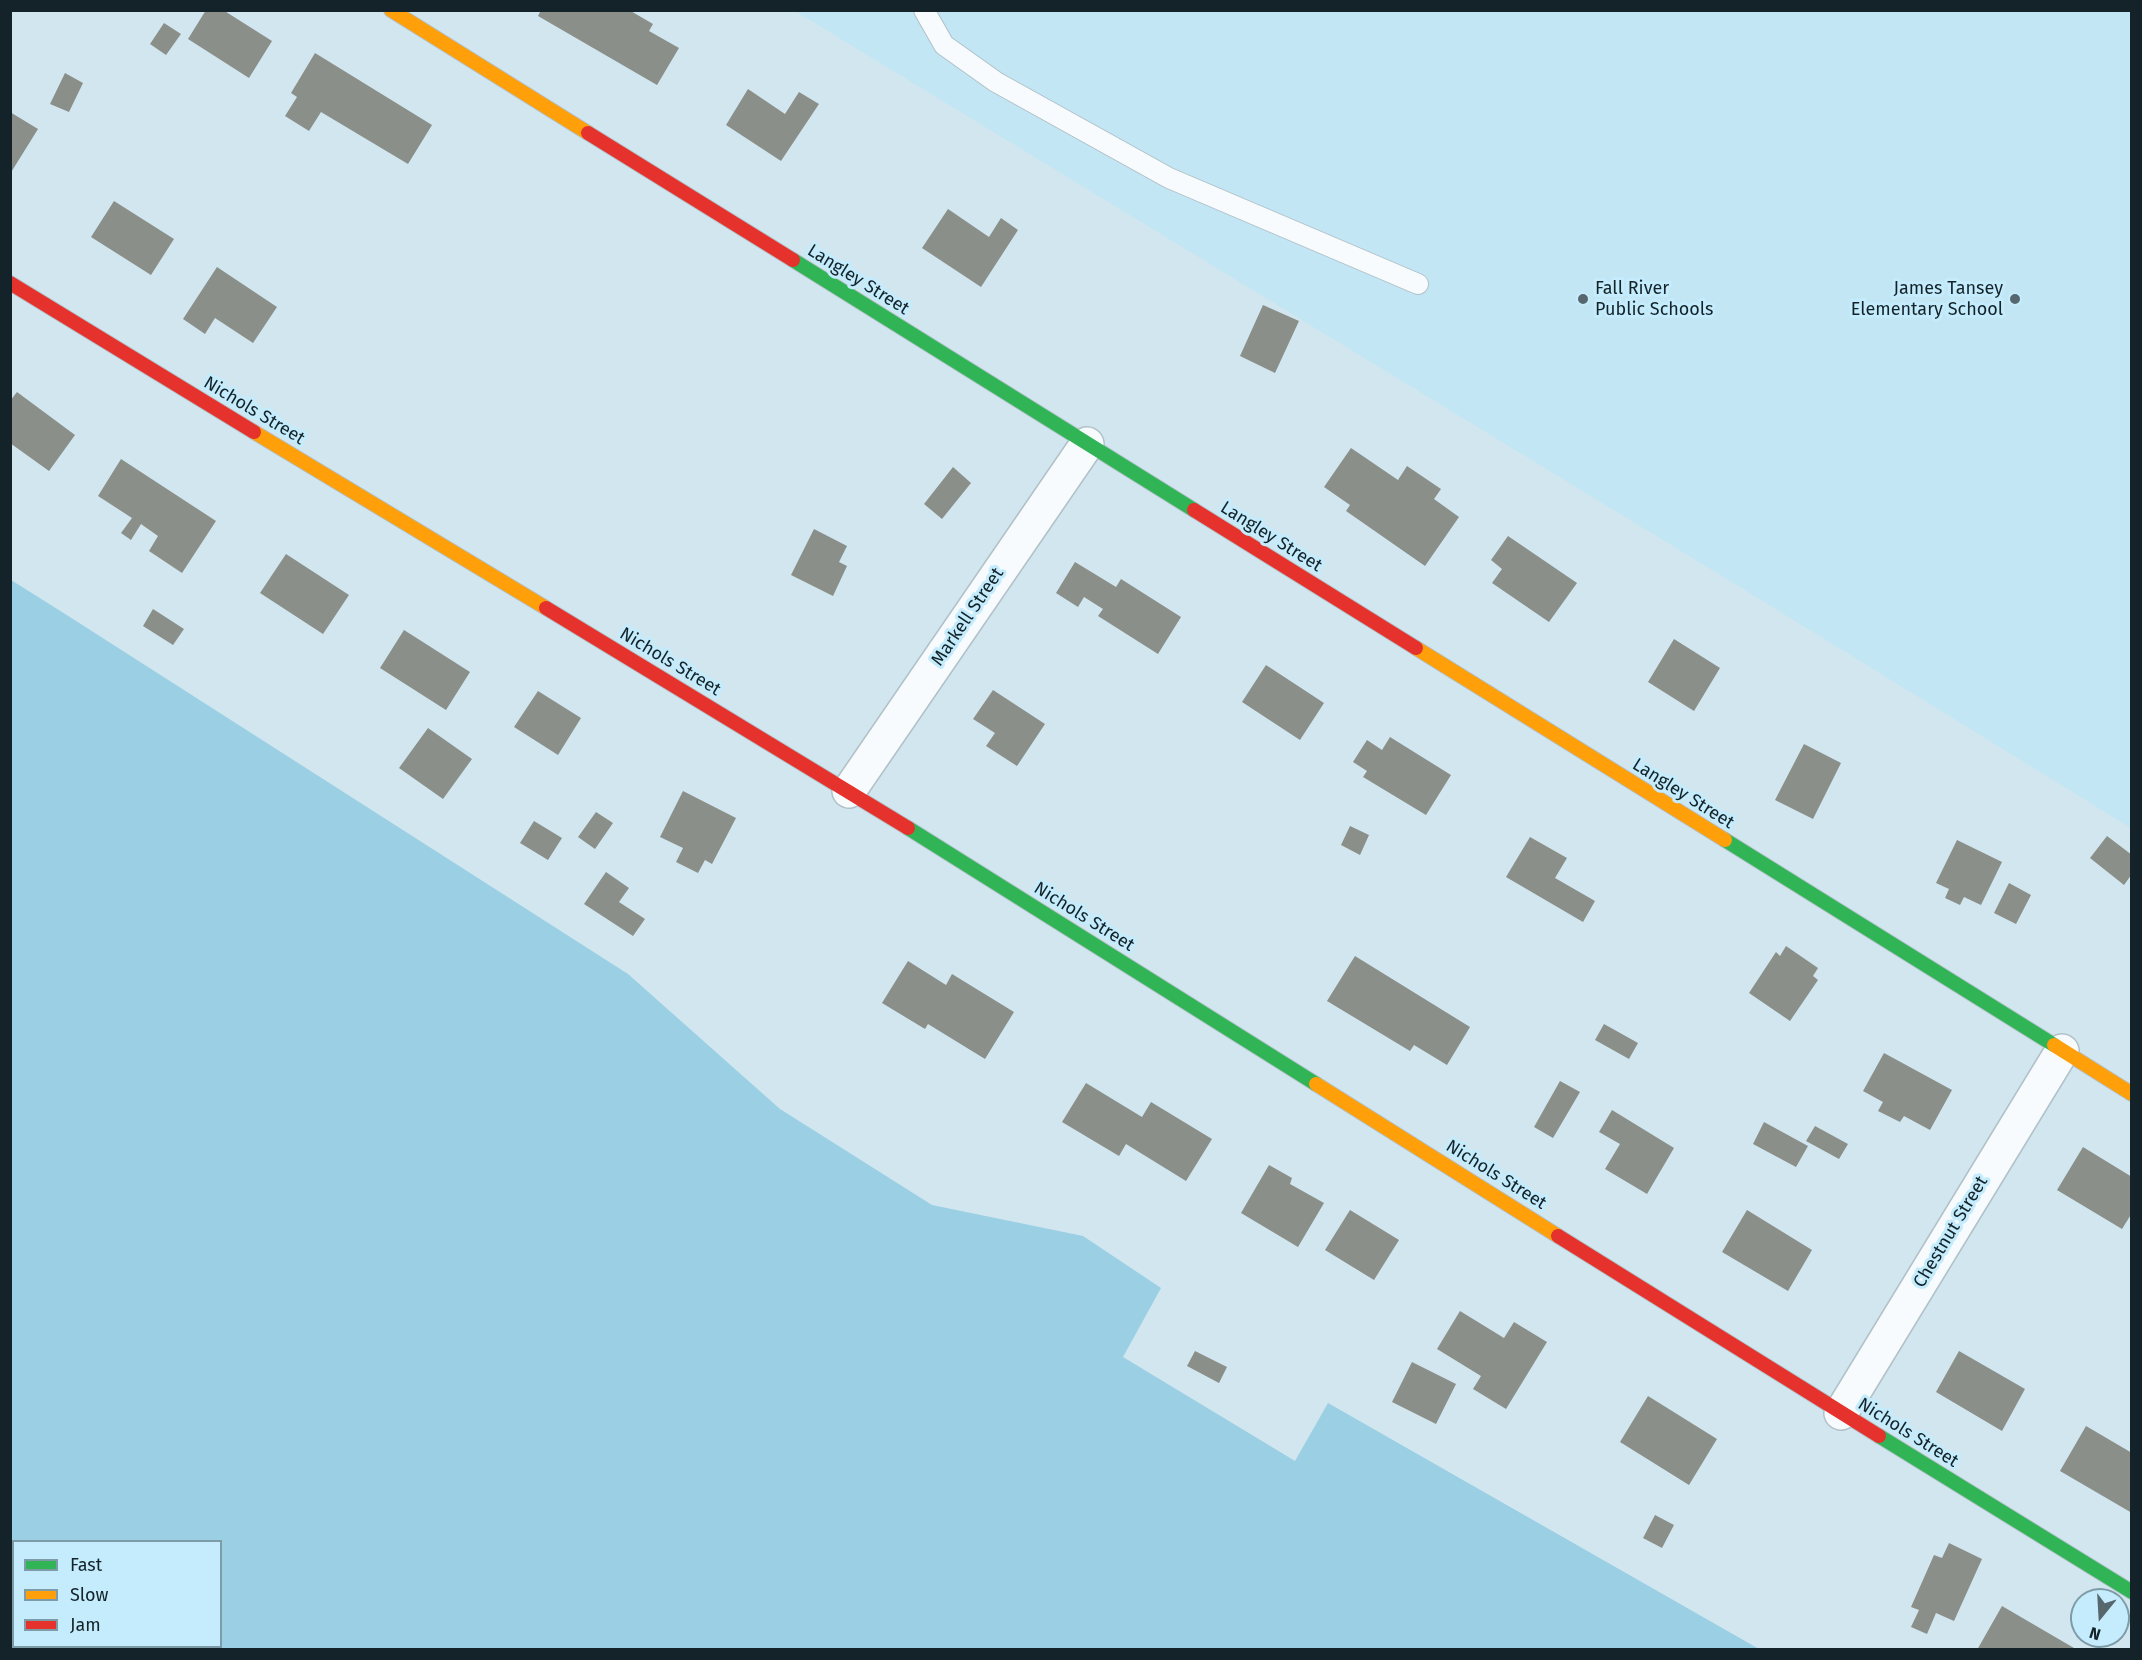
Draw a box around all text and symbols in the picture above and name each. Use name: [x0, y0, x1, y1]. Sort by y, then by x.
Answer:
street label: Langley Street: [803, 240, 913, 320]
place label: Fall River Public Schools: [1595, 278, 1714, 320]
place label: James Tansey Elementary School: [1851, 278, 2003, 320]
marker: Fall River Public Schools: [1576, 292, 1590, 306]
marker: James Tansey Elementary School: [2008, 292, 2022, 306]
street label: Nichols Street: [199, 372, 309, 450]
street label: Langley Street: [1216, 497, 1326, 577]
street label: Markell Street: [927, 564, 1009, 670]
street label: Nichols Street: [615, 623, 725, 701]
street label: Langley Street: [1628, 754, 1738, 834]
street label: Nichols Street: [1030, 878, 1138, 956]
street label: Nichols Street: [1442, 1136, 1550, 1214]
street label: Chestnut Street: [1909, 1172, 1993, 1292]
street label: Nichols Street: [1854, 1394, 1962, 1472]
legend: [12, 1540, 222, 1648]
text: Fast: [70, 1554, 102, 1576]
text: Slow: [70, 1584, 108, 1606]
north arrow: [2070, 1588, 2130, 1648]
text: Jam: [70, 1614, 101, 1636]
text: N: [2087, 1623, 2103, 1644]

